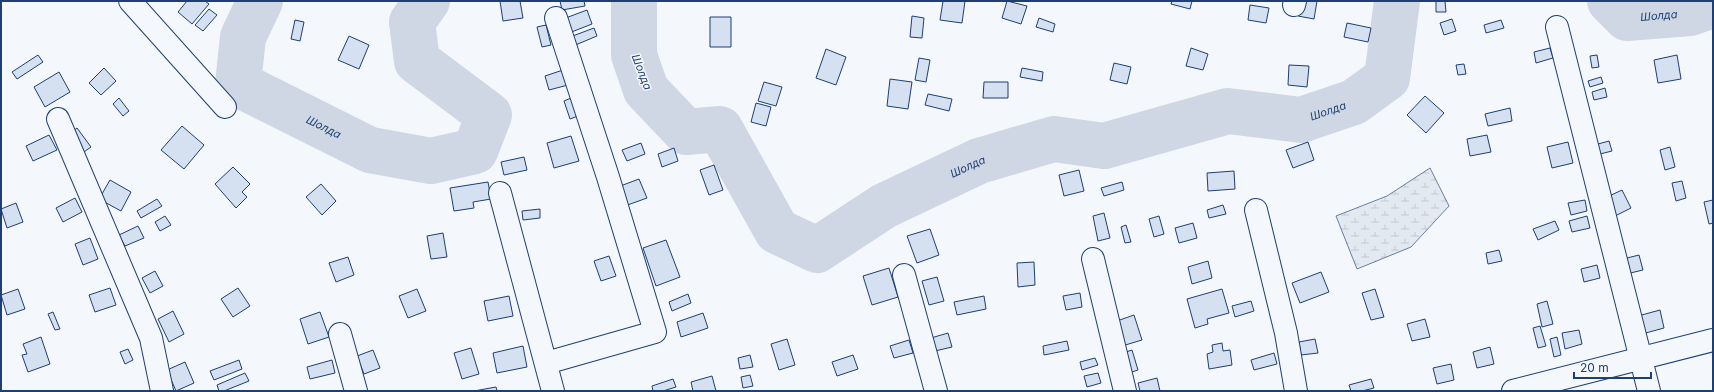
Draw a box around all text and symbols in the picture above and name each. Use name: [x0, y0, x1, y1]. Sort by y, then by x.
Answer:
water label: Шолда: [1640, 7, 1678, 24]
water label: Шолда: [629, 52, 655, 92]
water label: Шолда: [1308, 98, 1348, 123]
water label: Шолда: [304, 112, 344, 142]
water label: Шолда: [948, 153, 987, 181]
scale bar: [1574, 354, 1651, 380]
text: 20 m: [1580, 360, 1609, 375]

